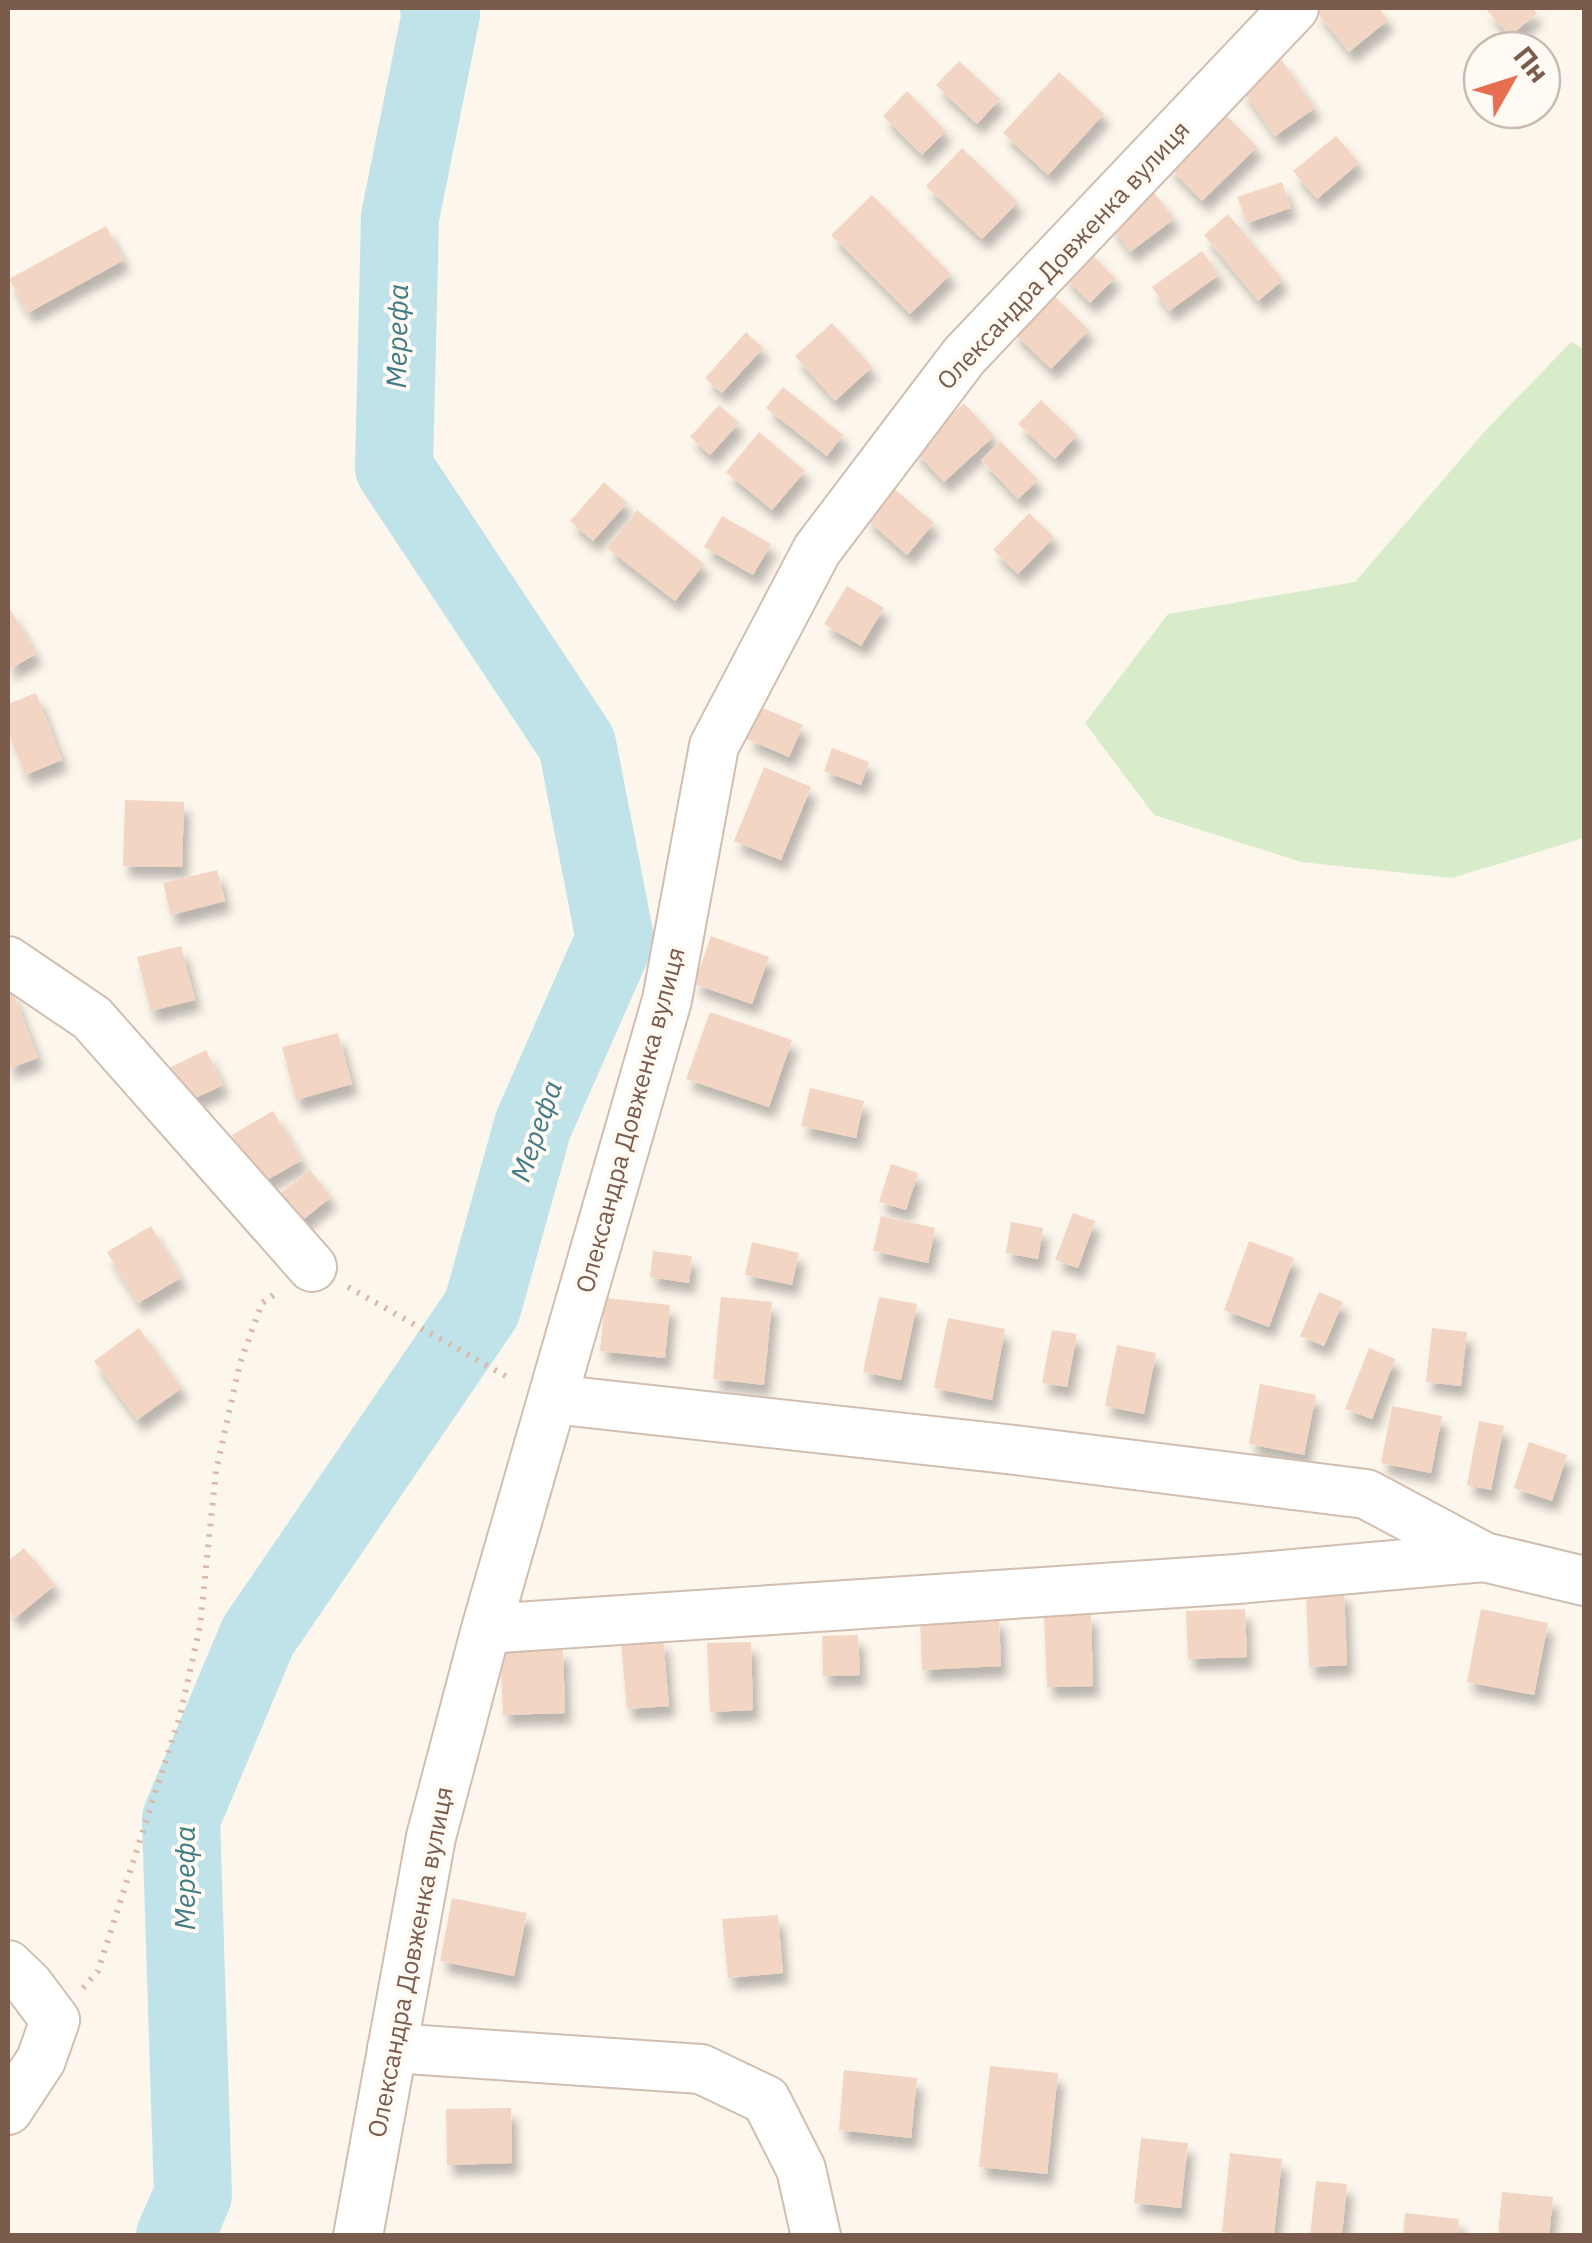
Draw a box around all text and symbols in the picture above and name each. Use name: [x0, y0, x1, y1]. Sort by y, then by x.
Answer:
north arrow: [1462, 30, 1562, 130]
text: Пн: [1506, 38, 1558, 90]
street label: Олександра Довженка вулиця: [929, 113, 1196, 396]
water label: Мерефа: [377, 283, 416, 389]
street label: Олександра Довженка вулиця: [567, 943, 692, 1296]
water label: Мерефа: [501, 1075, 570, 1186]
street label: Олександра Довженка вулиця: [359, 1784, 460, 2140]
water label: Мерефа: [166, 1826, 203, 1930]

